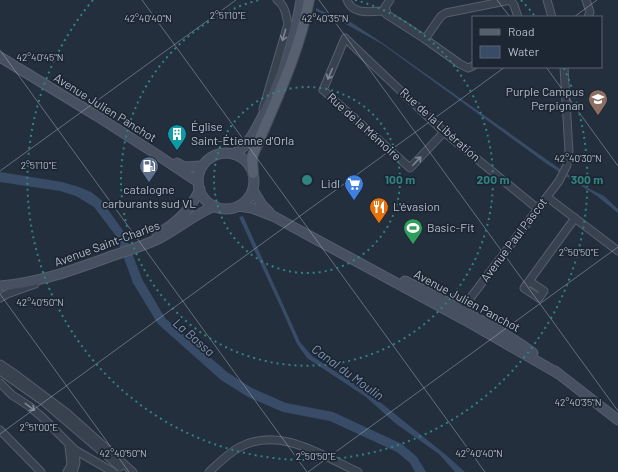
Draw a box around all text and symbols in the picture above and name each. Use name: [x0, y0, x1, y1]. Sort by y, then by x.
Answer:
text: 2°51'10"E: [210, 9, 246, 21]
text: 42°40'40"N: [124, 12, 172, 24]
text: 42°40'35"N: [302, 12, 348, 24]
legend: [472, 16, 602, 68]
text: Road: [508, 24, 535, 38]
one-way arrow: [280, 28, 287, 41]
text: Water: [508, 44, 540, 58]
text: 42°40'45"N: [16, 51, 64, 63]
one-way arrow: [326, 67, 333, 79]
street label: Avenue Julien Panchot: [52, 70, 159, 144]
place label: Purple Campus Perpignan: [506, 84, 584, 112]
street label: Rue de la Libération: [398, 85, 484, 164]
school or university icon: Purple Campus Perpignan: [587, 88, 609, 116]
street label: Rue de la Mémoire: [325, 89, 404, 163]
place label: Église Saint-Étienne d'Orla: [191, 119, 294, 147]
building icon: Église Saint-Étienne d'Orla: [166, 123, 188, 151]
text: 42°40'30"N: [554, 152, 602, 164]
fuel station icon: catalogne carburants sud VL: [138, 155, 160, 183]
one-way arrow: [412, 156, 421, 166]
text: 2°51'10"E: [21, 159, 57, 171]
text: 100 m: [385, 172, 415, 186]
text: 200 m: [477, 172, 509, 186]
text: 300 m: [571, 172, 603, 186]
centre of rings: [300, 173, 314, 187]
supermarket icon: Lidl: [343, 173, 365, 201]
place label: Lidl: [321, 176, 340, 190]
place label: catalogne carburants sud VL: [102, 182, 196, 210]
street label: Avenue Paul Pascot: [477, 195, 549, 284]
restaurant icon: L'évasion: [368, 196, 390, 224]
place label: L'évasion: [393, 199, 440, 213]
street label: Avenue Saint-Charles: [52, 217, 161, 269]
sports icon: Basic-Fit: [402, 217, 424, 245]
place label: Basic-Fit: [427, 220, 475, 234]
text: 2°50'50"E: [559, 246, 599, 258]
street label: Avenue Julien Panchot: [412, 266, 523, 334]
text: 42°40'50"N: [16, 296, 64, 308]
water label: La Bassa: [170, 315, 218, 359]
water label: Canal du Moulin: [309, 340, 387, 404]
text: 42°40'35"N: [555, 396, 601, 408]
one-way arrow: [25, 403, 36, 411]
text: 2°51'00"E: [20, 421, 58, 433]
text: 42°40'50"N: [99, 447, 147, 459]
text: 42°40'40"N: [455, 447, 503, 459]
text: 2°50'50"E: [296, 450, 336, 462]

